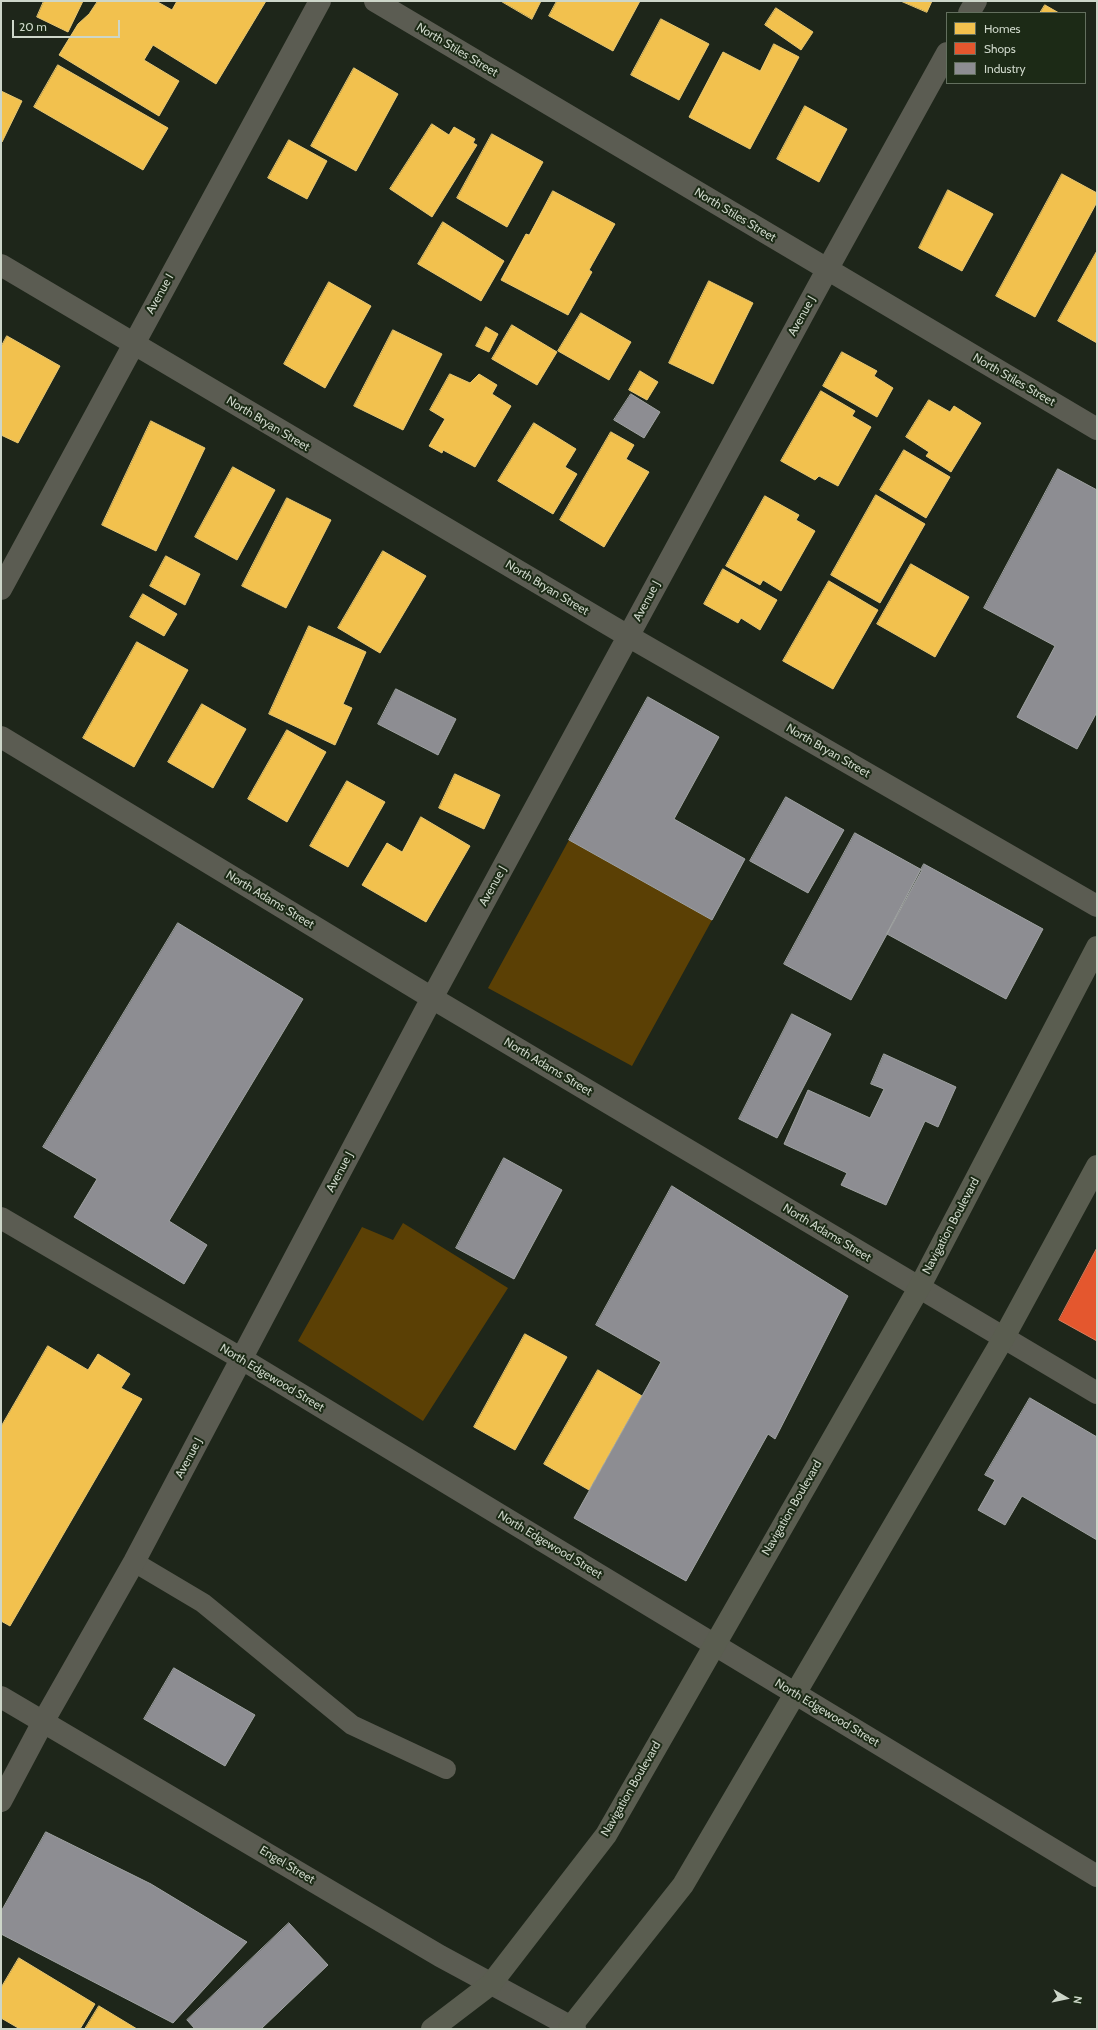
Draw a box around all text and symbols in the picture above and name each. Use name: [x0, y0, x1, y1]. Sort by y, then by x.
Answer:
scale bar: [14, 12, 122, 38]
legend: [946, 12, 1086, 84]
text: 20 m: [19, 19, 47, 34]
street label: North Stiles Street: [414, 20, 500, 80]
text: Homes: [984, 21, 1021, 36]
text: Shops: [984, 41, 1016, 56]
text: Industry: [984, 61, 1025, 76]
street label: North Stiles Street: [692, 185, 778, 245]
street label: Avenue I: [143, 271, 177, 317]
street label: Avenue J: [785, 293, 819, 339]
street label: North Stiles Street: [970, 351, 1058, 409]
street label: North Bryan Street: [224, 393, 312, 455]
street label: North Bryan Street: [503, 557, 591, 619]
street label: Avenue J: [630, 578, 664, 624]
street label: North Bryan Street: [783, 721, 873, 781]
street label: Avenue J: [476, 863, 510, 909]
street label: North Adams Street: [223, 868, 317, 932]
street label: North Adams Street: [501, 1035, 595, 1099]
street label: Avenue J: [323, 1149, 357, 1195]
street label: Navigation Boulevard: [919, 1175, 983, 1277]
street label: North Adams Street: [780, 1201, 874, 1265]
street label: North Edgewood Street: [217, 1341, 327, 1415]
street label: Avenue J: [172, 1435, 206, 1481]
street label: Navigation Boulevard: [759, 1458, 825, 1558]
street label: North Edgewood Street: [495, 1508, 605, 1582]
street label: North Edgewood Street: [772, 1676, 882, 1750]
street label: Navigation Boulevard: [598, 1739, 664, 1839]
street label: Engel Street: [257, 1843, 317, 1887]
north arrow: [1046, 1978, 1086, 2018]
text: N: [1070, 1995, 1085, 2005]

